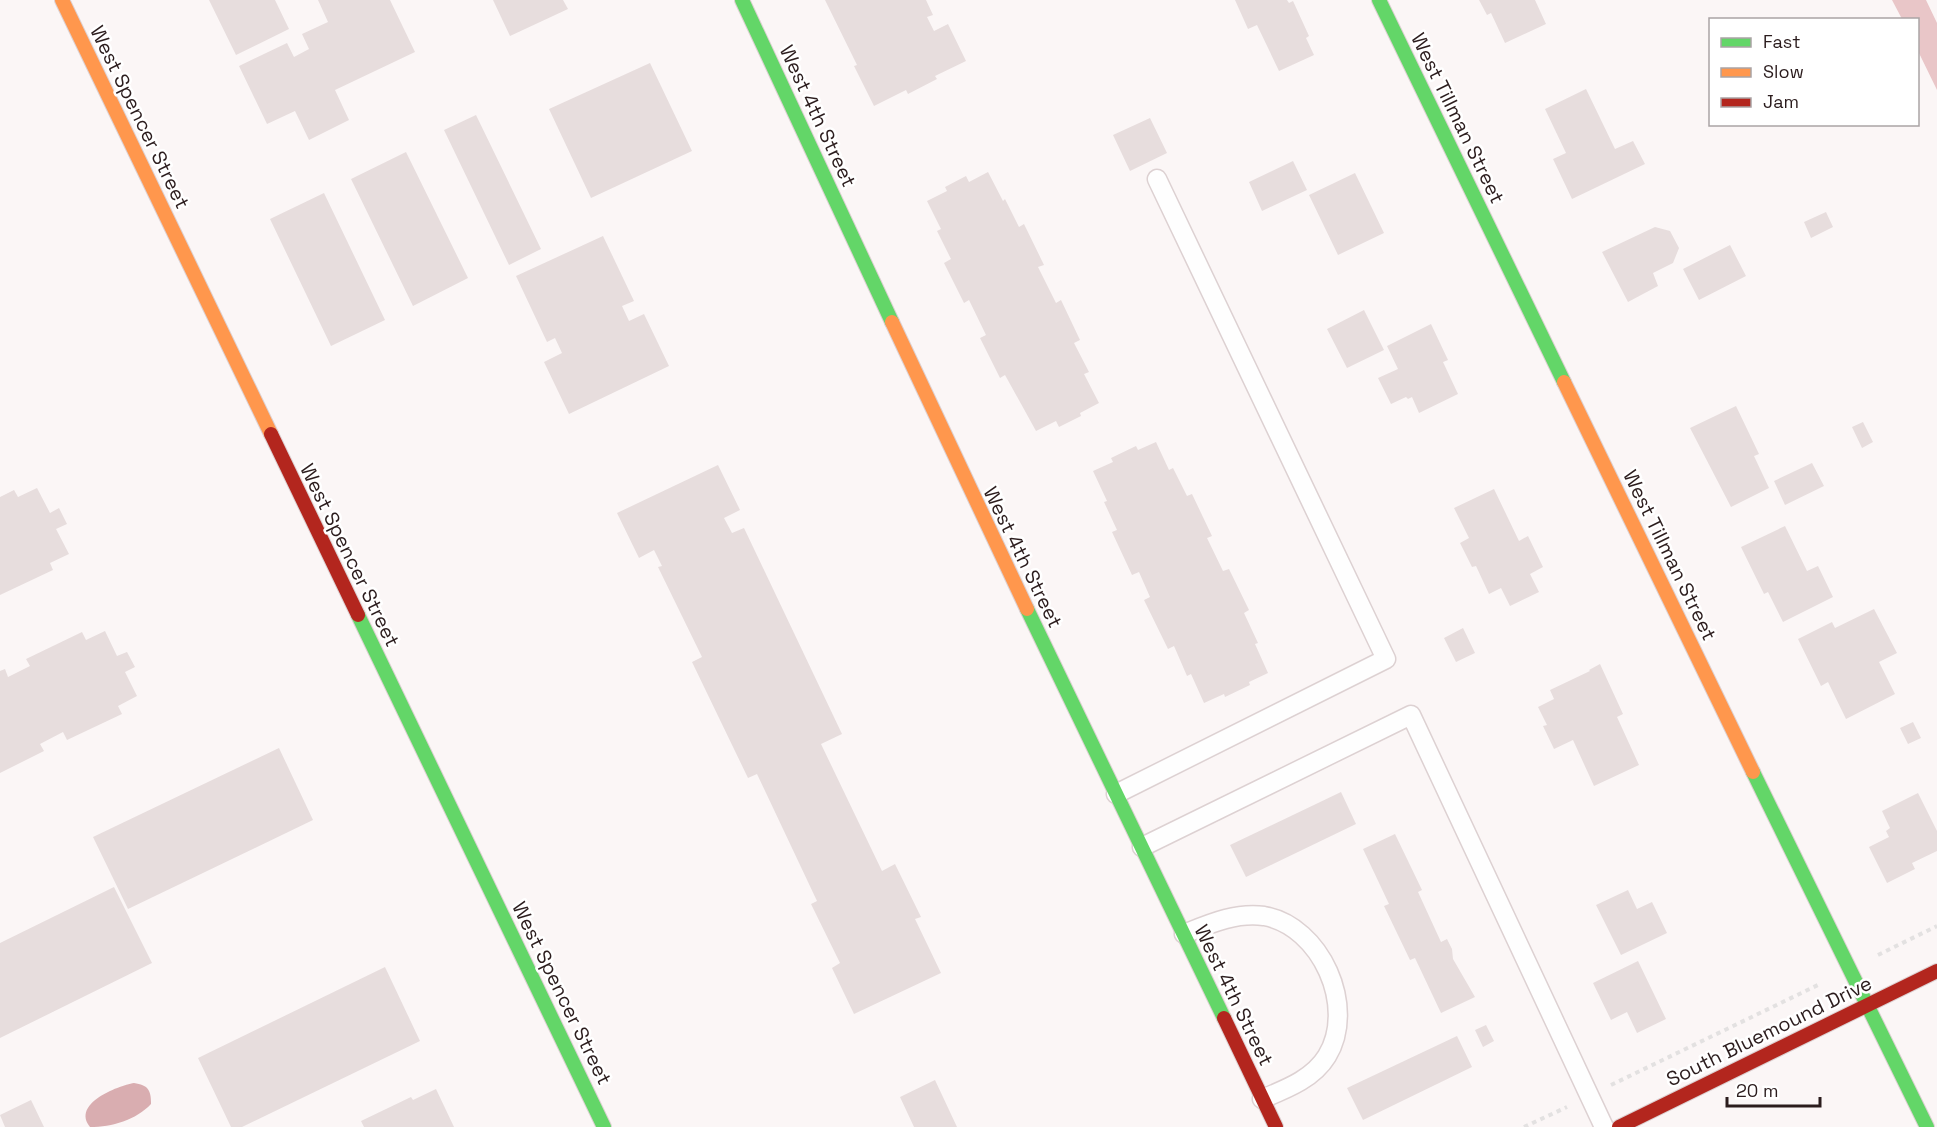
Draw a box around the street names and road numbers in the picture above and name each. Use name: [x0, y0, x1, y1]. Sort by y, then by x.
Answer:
street label: West Spencer Street: [84, 21, 196, 213]
street label: West Tillman Street: [1405, 28, 1511, 208]
street label: West 4th Street: [774, 41, 862, 191]
street label: West Spencer Street: [294, 459, 406, 651]
street label: West Tillman Street: [1617, 465, 1723, 645]
street label: West 4th Street: [978, 482, 1068, 632]
street label: West Spencer Street: [506, 897, 618, 1089]
street label: West 4th Street: [1189, 920, 1279, 1070]
street label: South Bluemound Drive: [1662, 970, 1876, 1092]

